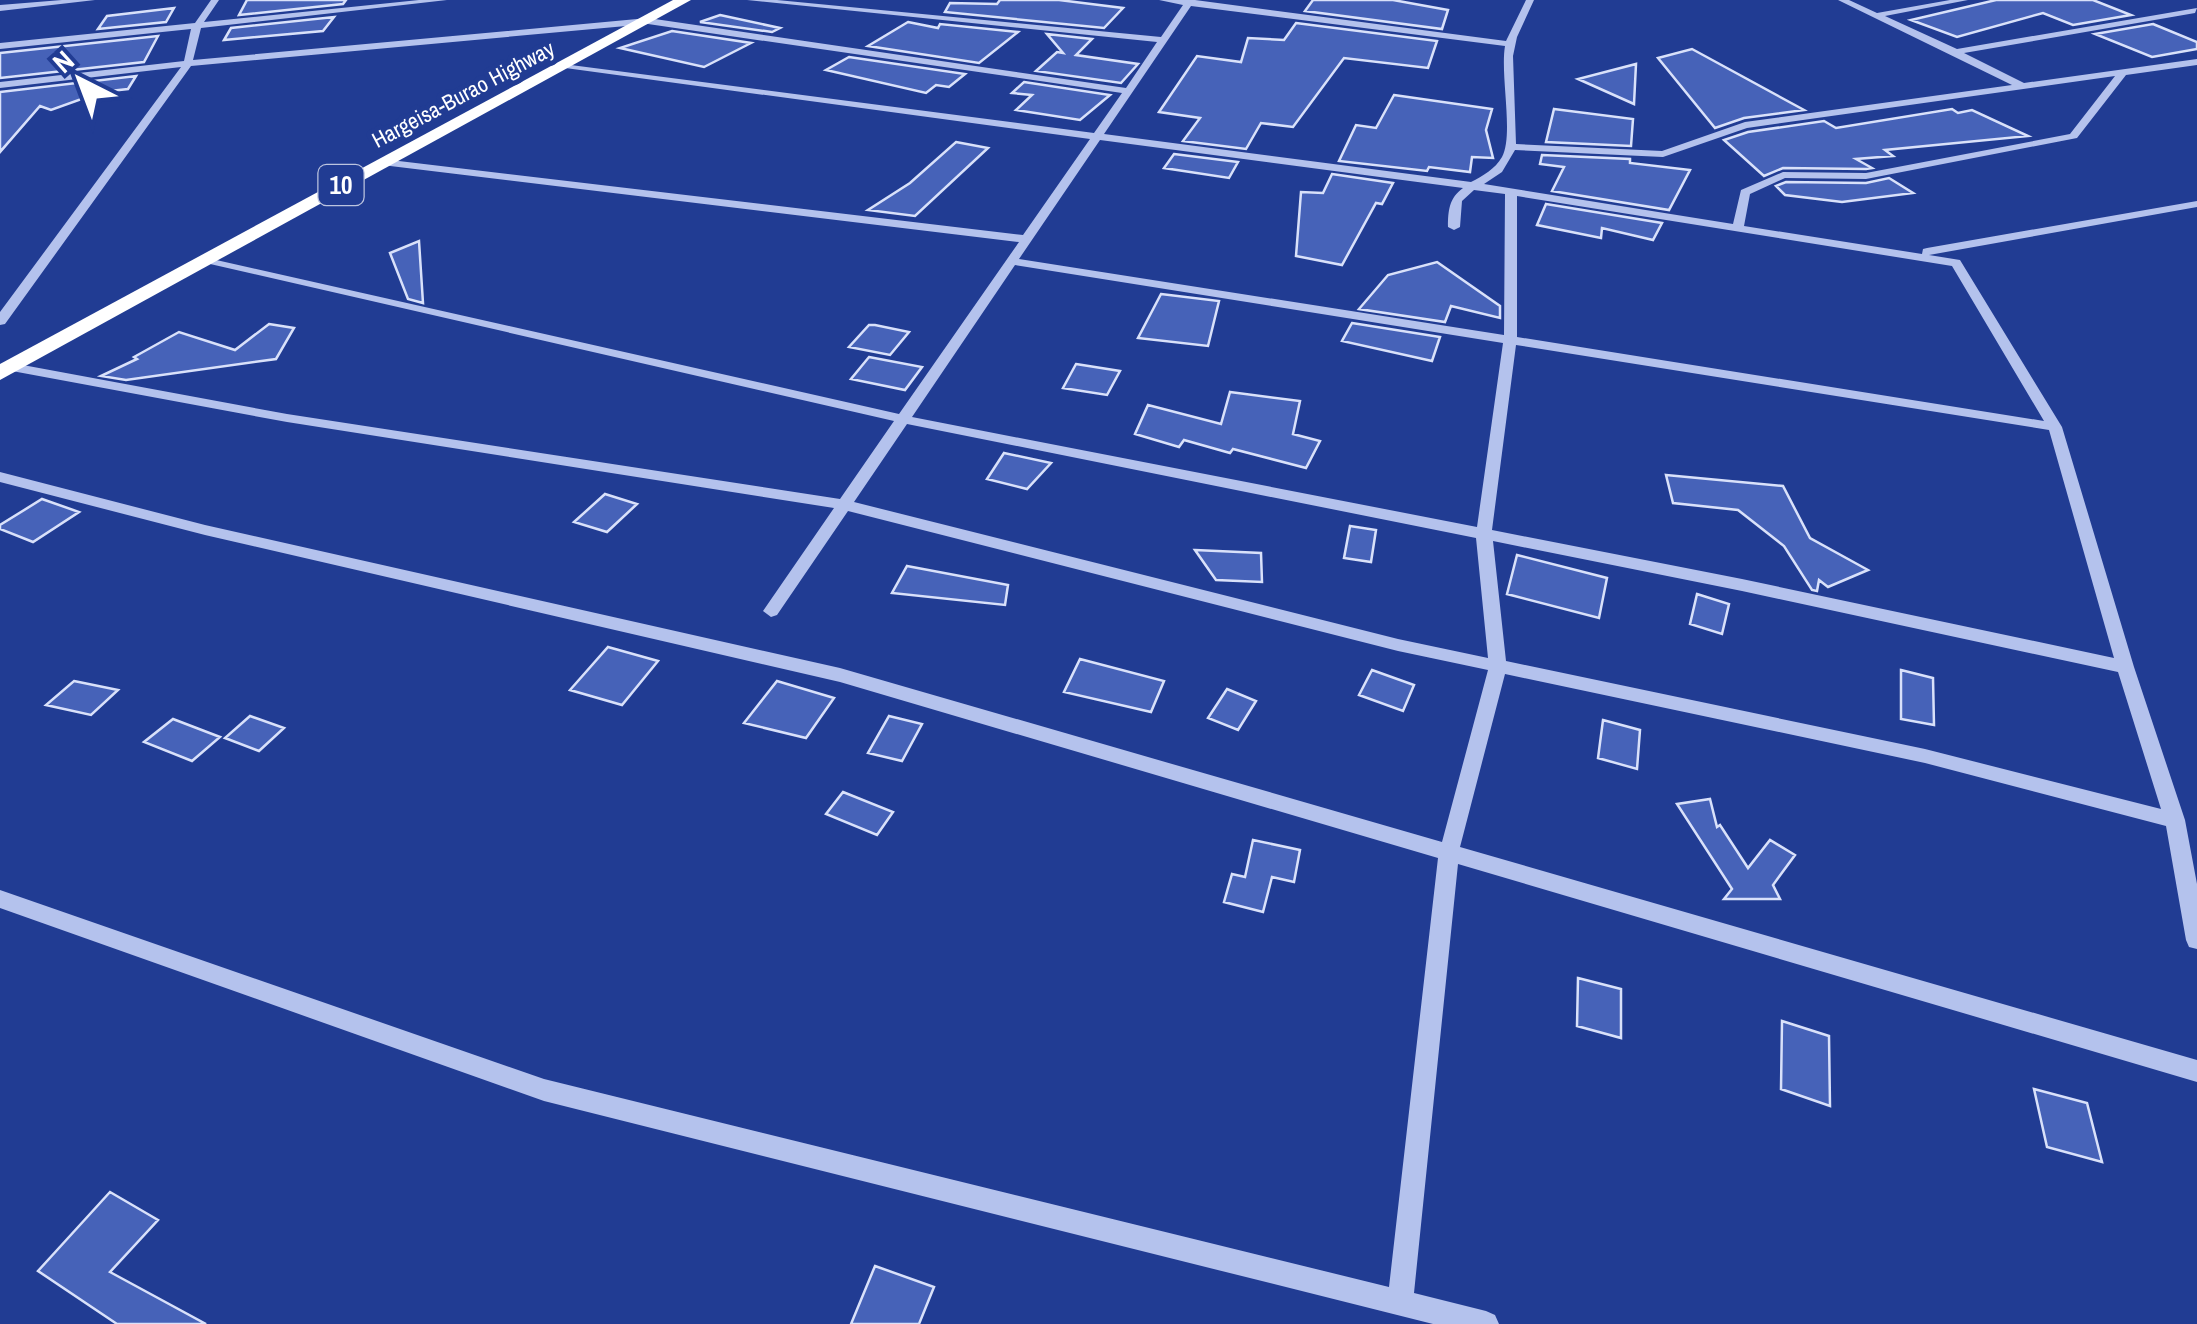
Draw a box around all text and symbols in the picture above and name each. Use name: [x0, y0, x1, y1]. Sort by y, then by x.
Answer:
north arrow: [30, 30, 130, 130]
street label: Hargeisa-Burao Highway: [367, 33, 559, 155]
text: N: [44, 42, 82, 81]
road number: 10: [318, 165, 364, 205]

